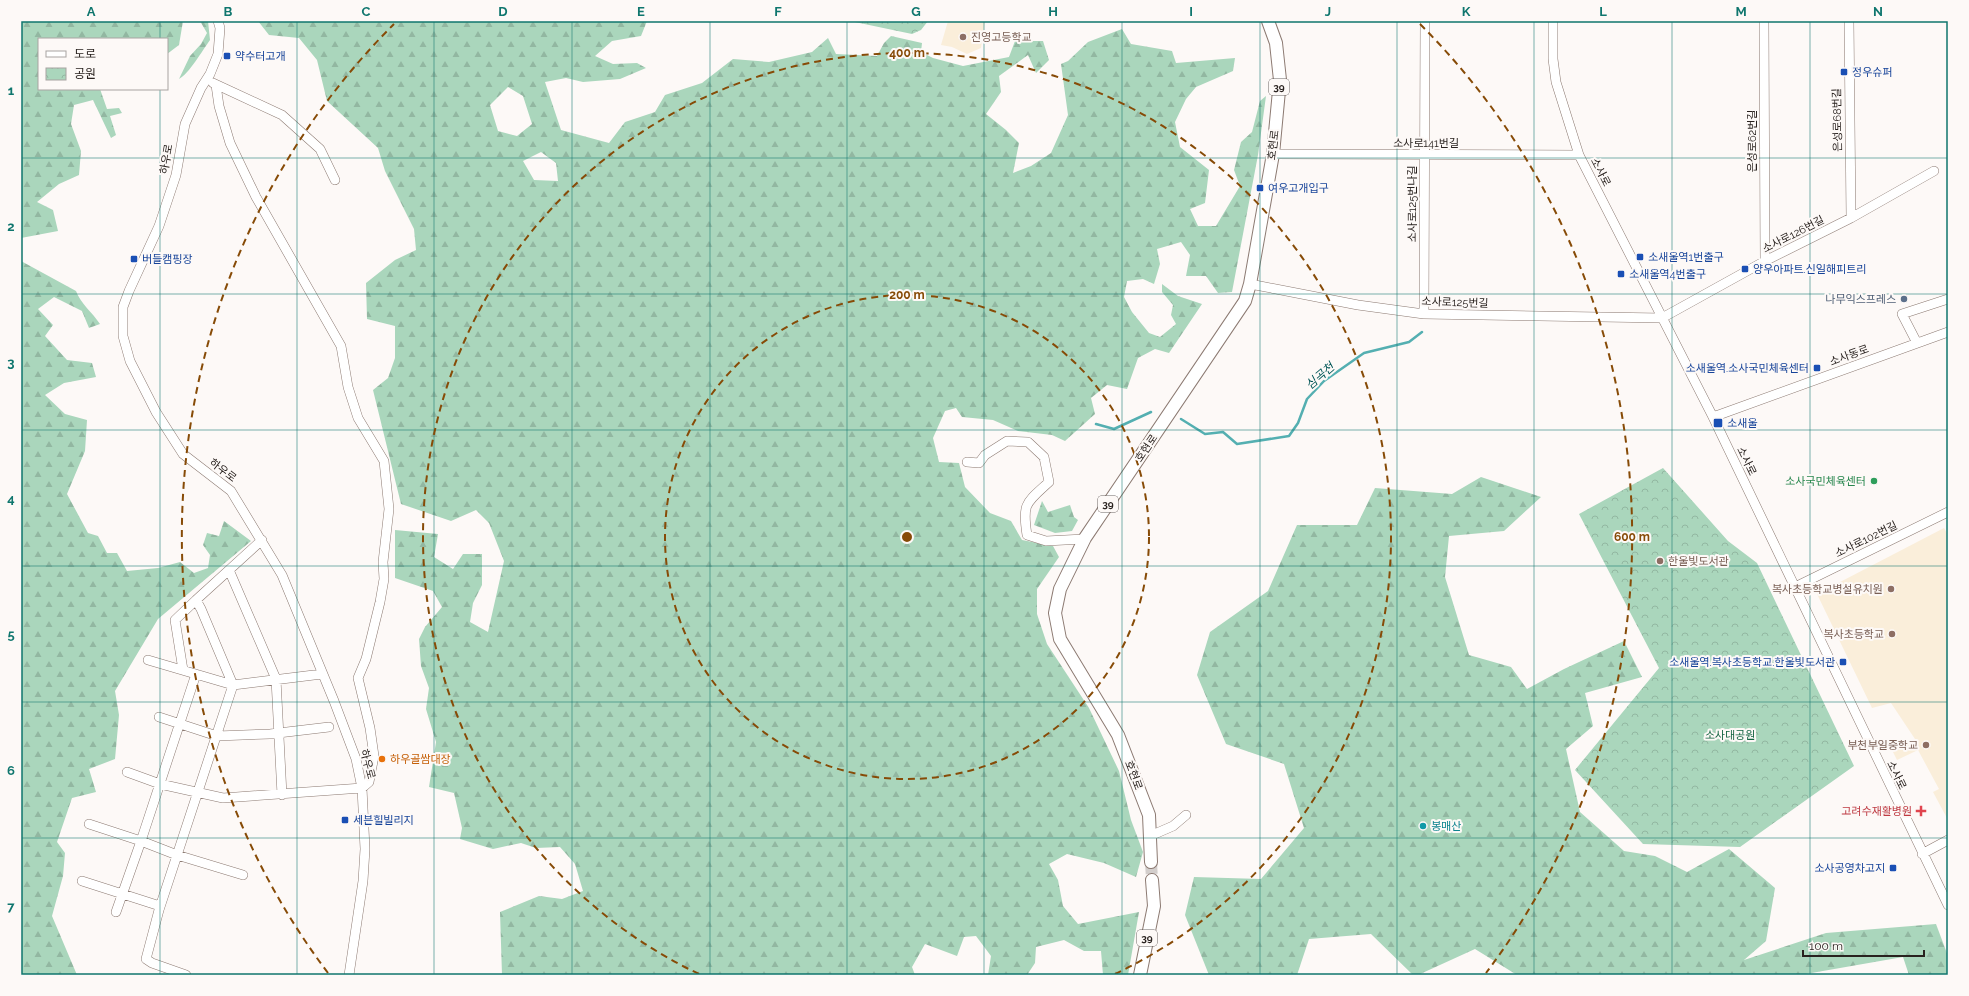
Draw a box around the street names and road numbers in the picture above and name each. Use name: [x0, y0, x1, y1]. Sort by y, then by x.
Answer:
road number: 39: [1269, 79, 1289, 95]
street label: 은성로68번길: [1830, 88, 1845, 152]
street label: 은성로62번길: [1746, 110, 1759, 172]
street label: 호현로: [1265, 129, 1282, 161]
street label: 소사로141번길: [1393, 137, 1459, 150]
street label: 하우로: [157, 143, 176, 175]
street label: 소사로: [1588, 156, 1613, 189]
street label: 소사로125번나길: [1406, 165, 1419, 243]
street label: 소사로126번길: [1760, 213, 1826, 256]
street label: 소사로125번길: [1421, 295, 1489, 310]
street label: 소사동로: [1828, 342, 1870, 369]
street label: 호현로: [1133, 432, 1160, 465]
street label: 소사로: [1734, 445, 1759, 478]
street label: 하우로: [207, 456, 239, 485]
road number: 39: [1098, 496, 1118, 512]
street label: 소사로102번길: [1833, 519, 1900, 560]
street label: 하우로: [357, 748, 378, 780]
street label: 호현로: [1122, 759, 1145, 792]
street label: 소사로: [1884, 759, 1909, 792]
road number: 39: [1137, 930, 1157, 946]

